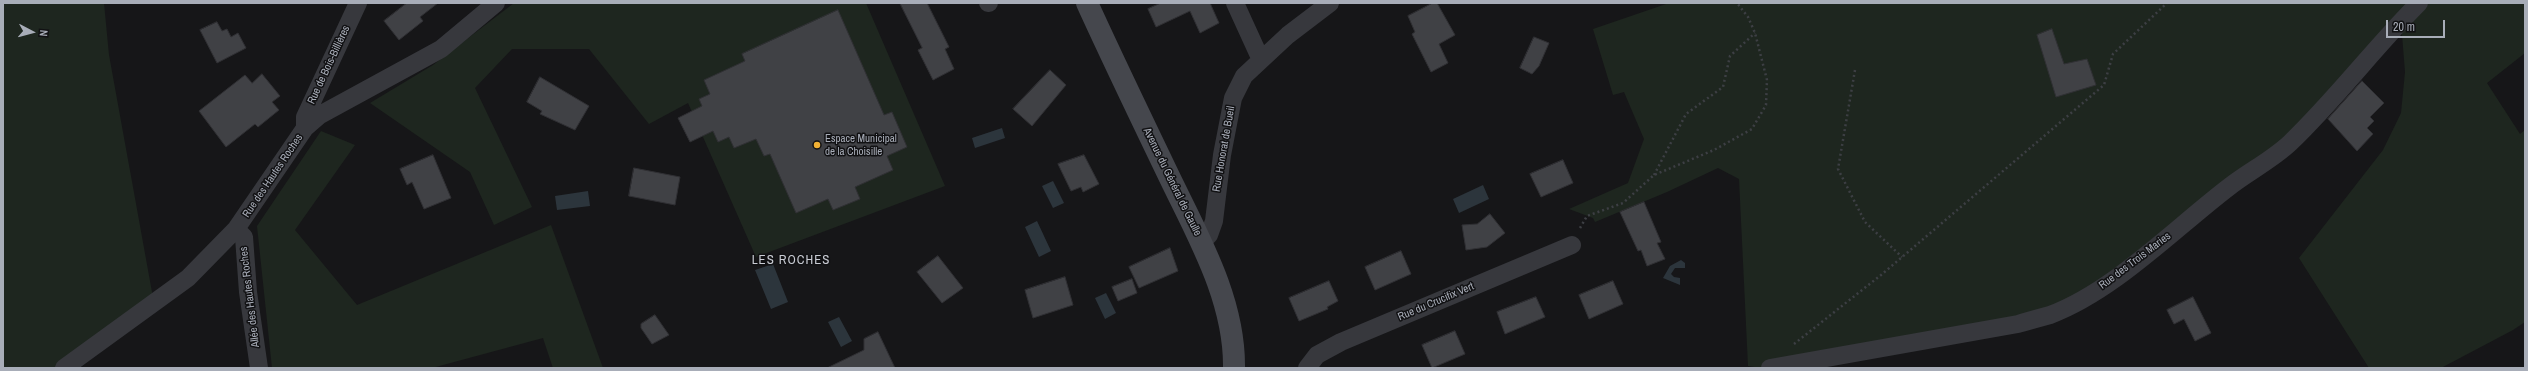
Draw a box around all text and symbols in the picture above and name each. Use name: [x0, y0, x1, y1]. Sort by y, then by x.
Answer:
north arrow: [12, 12, 52, 52]
scale bar: [2388, 12, 2447, 38]
text: 20 m: [2393, 19, 2415, 35]
street label: Rue de Bois-Billières: [305, 24, 353, 106]
text: N: [37, 29, 51, 37]
street label: Rue Honorat de Bueil: [1210, 105, 1238, 193]
street label: Avenue du Général de Gaulle: [1140, 126, 1204, 238]
street label: Rue des Hautes Roches: [240, 132, 306, 220]
place label: Espace Municipal de la Choisille: [825, 132, 897, 158]
marker: Espace Municipal de la Choisille: [812, 140, 822, 150]
street label: Rue des Trois Maries: [2097, 230, 2173, 292]
street label: Allée des Hautes Roches: [237, 246, 263, 348]
district label: LES ROCHES: [752, 253, 830, 269]
street label: Rue du Crucifix Vert: [1396, 280, 1476, 324]

